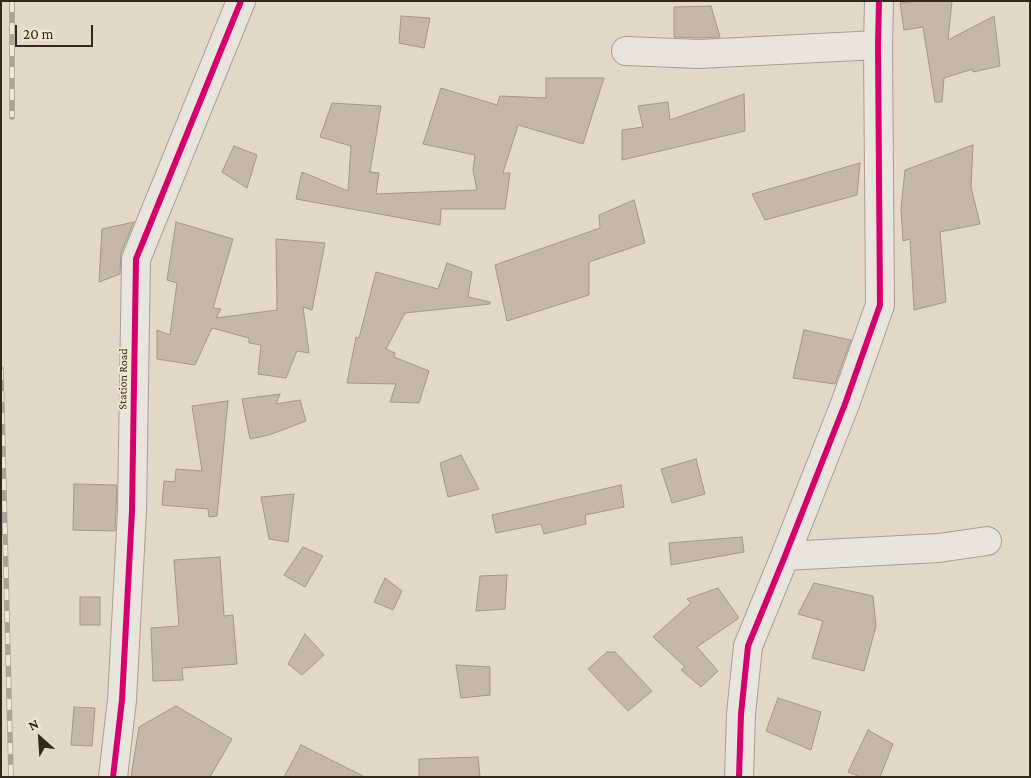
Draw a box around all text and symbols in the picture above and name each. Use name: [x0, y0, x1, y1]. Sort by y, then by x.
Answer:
scale bar: [18, 15, 95, 47]
text: 20 m: [23, 26, 54, 42]
street label: Station Road: [115, 348, 131, 410]
north arrow: [15, 713, 65, 763]
text: N: [26, 715, 41, 734]

